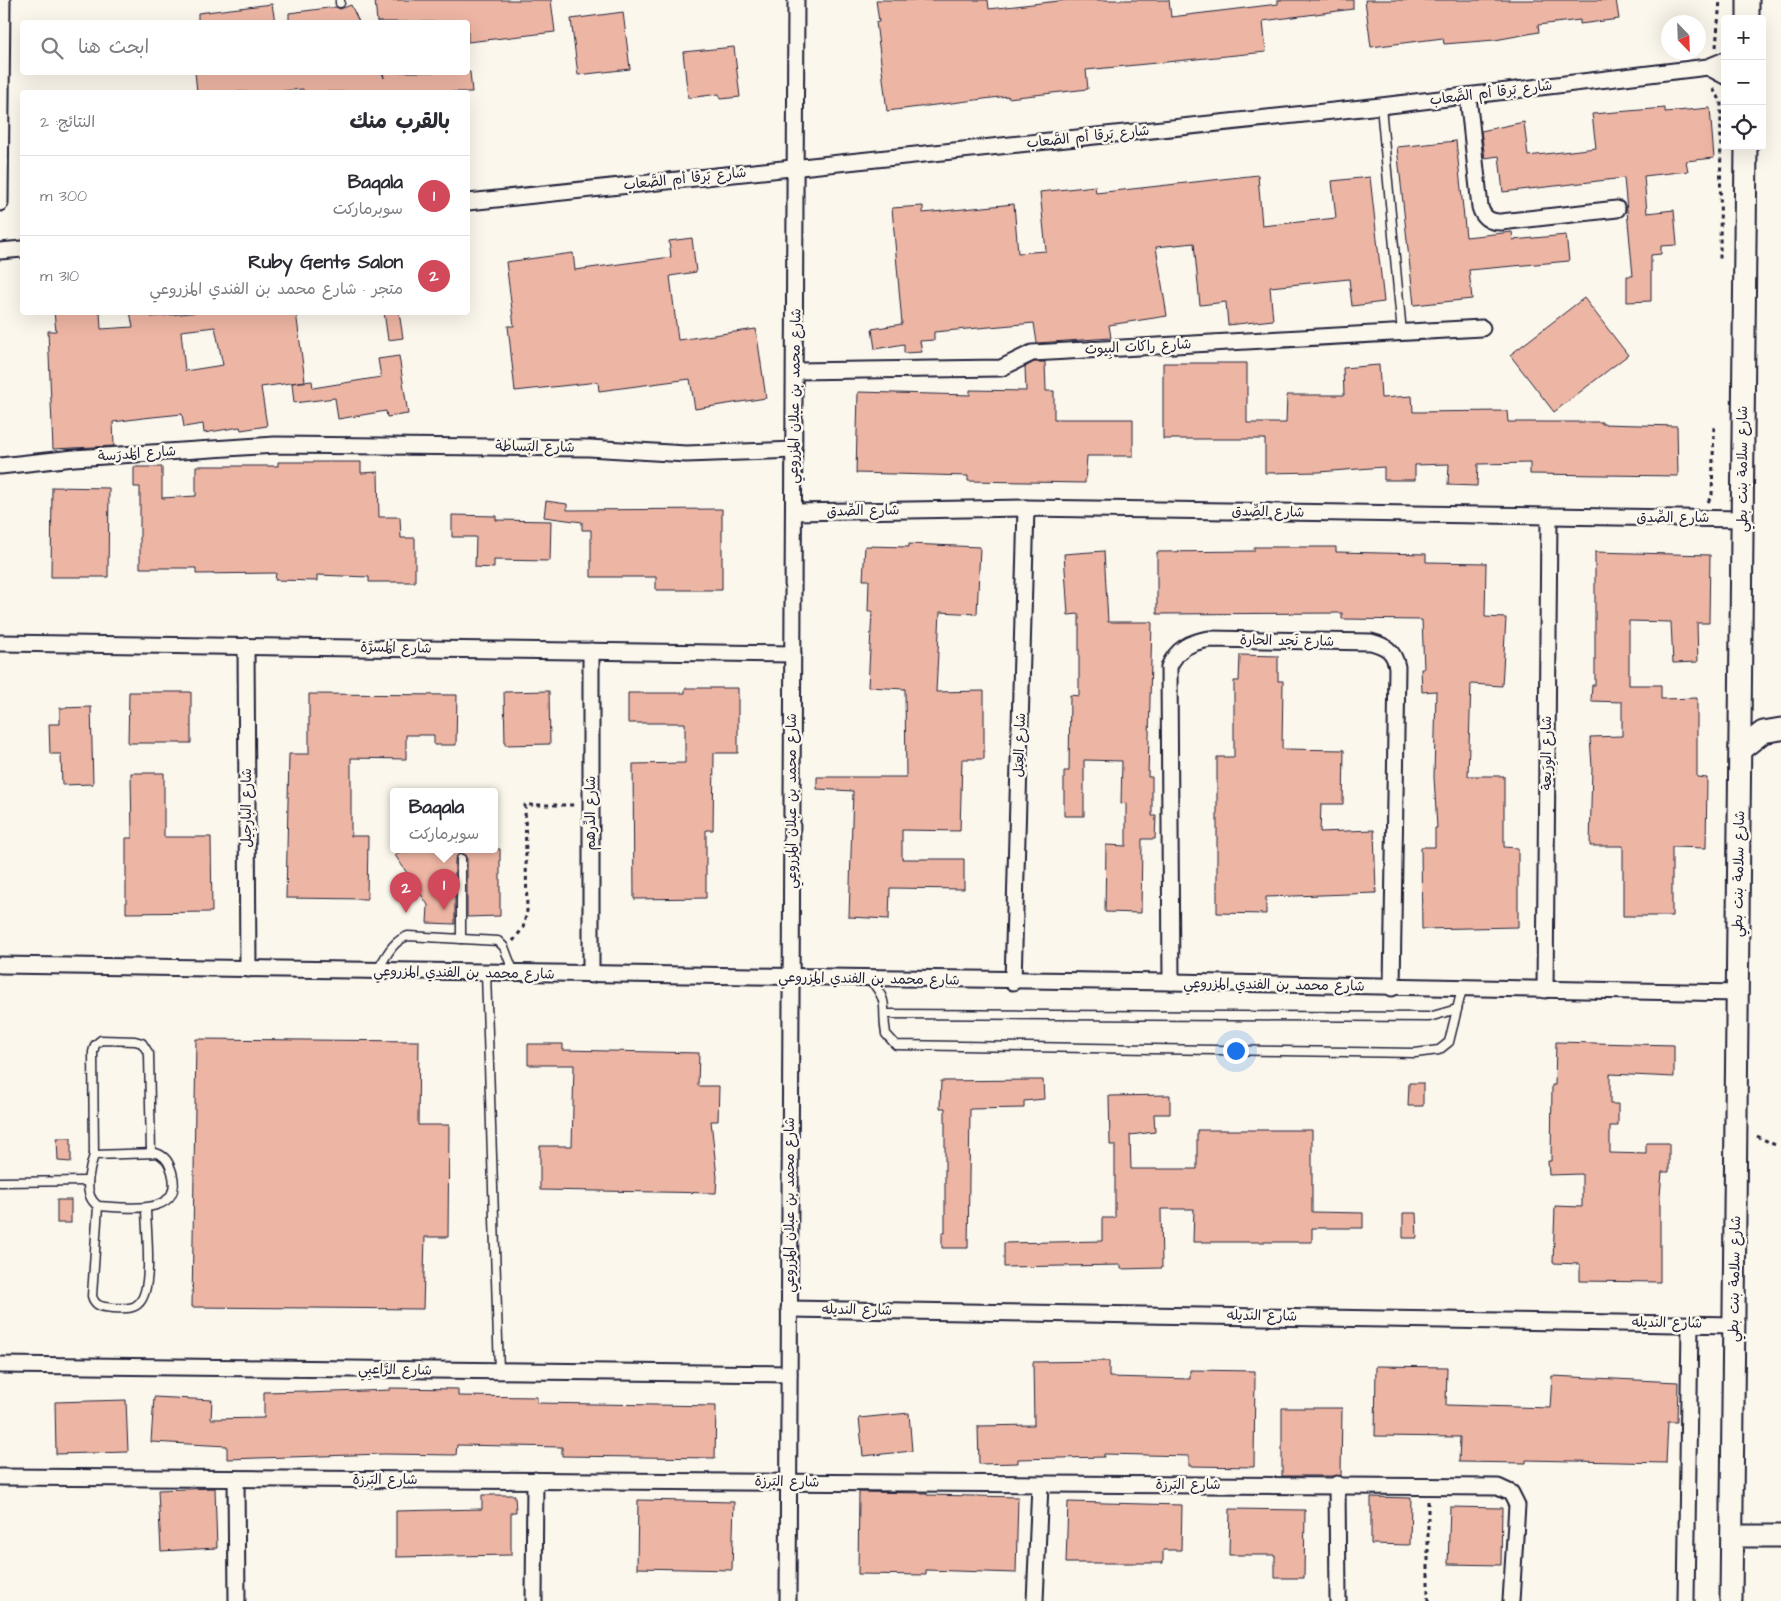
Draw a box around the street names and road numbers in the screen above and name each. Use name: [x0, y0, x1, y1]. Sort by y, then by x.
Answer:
street label: شارع بَرقا أم الصَّعاب: [1429, 76, 1553, 110]
street label: شارع بَرقا أم الصَّعاب: [1026, 121, 1150, 153]
street label: شارع بَرقا أم الصَّعاب: [623, 163, 747, 195]
street label: شارع محمد بن عبلان المزروعي: [783, 308, 809, 484]
street label: شارع راكات البِيوت: [1084, 334, 1192, 360]
street label: شارع سلامة بنت بطي: [1733, 406, 1755, 532]
street label: شارع البَساطة: [495, 436, 575, 458]
street label: شارع المَدرَسة: [97, 441, 177, 467]
street label: شارع الصِّدق: [826, 500, 900, 522]
street label: شارع الصِّدق: [1231, 501, 1305, 523]
street label: شارع الصِّدق: [1637, 508, 1709, 528]
street label: شارع نَجد الحارة: [1240, 630, 1334, 652]
street label: شارع المَسرَّة: [360, 637, 432, 659]
street label: شارع العِبَل: [1009, 712, 1031, 778]
street label: شارع محمد بن عبلان المزروعي: [782, 713, 804, 889]
street label: شارع الوِرَيعة: [1537, 716, 1558, 790]
street label: شارع البارجِيل: [237, 768, 257, 848]
street label: شارع الدِّرهم: [581, 776, 601, 850]
street label: شارع سلامة بنت بطي: [1728, 811, 1752, 938]
street label: شارع محمد بن الفندي المزروعي: [373, 961, 555, 987]
street label: شارع محمد بن الفندي المزروعي: [778, 967, 960, 993]
street label: شارع محمد بن الفندي المزروعي: [1183, 973, 1365, 999]
street label: شارع محمد بن عبلان المزروعي: [780, 1117, 802, 1293]
street label: شارع سلامة بنت بطي: [1724, 1216, 1748, 1343]
street label: شارع النديله: [822, 1299, 892, 1321]
street label: شارع النديله: [1227, 1305, 1297, 1327]
street label: شارع النديله: [1632, 1312, 1702, 1334]
street label: شارع الرَّاعبِي: [358, 1359, 432, 1383]
street label: شارع البَرزة: [352, 1470, 418, 1490]
street label: شارع البَرزة: [754, 1471, 820, 1493]
street label: شارع البَرزة: [1155, 1475, 1221, 1495]

